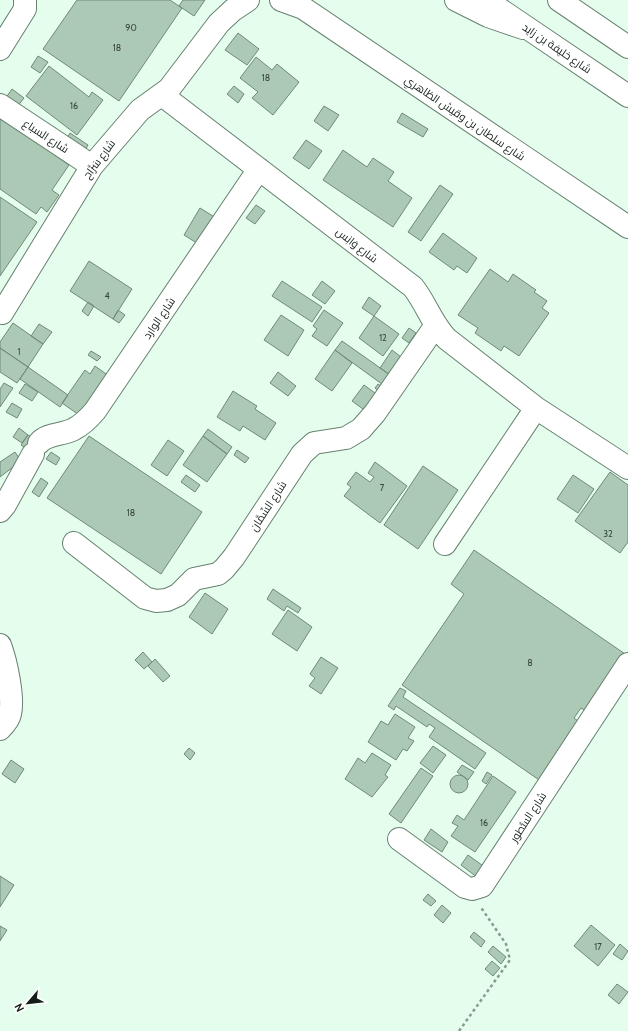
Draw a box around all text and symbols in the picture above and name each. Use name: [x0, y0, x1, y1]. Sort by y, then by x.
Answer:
street label: شارع خليفة بن زايد: [519, 20, 594, 77]
house number: 90: [125, 22, 137, 33]
house number: 18: [113, 42, 121, 53]
house number: 18: [262, 72, 270, 83]
street label: شارع سلطان بن وقيش الظاهري: [401, 72, 528, 165]
house number: 16: [70, 100, 78, 111]
street label: شارع السباع: [20, 116, 72, 157]
street label: شارع سَرَّاح: [80, 137, 119, 182]
street label: شارع وَانِس: [333, 224, 381, 267]
house number: 4: [104, 290, 110, 301]
street label: شارع الوارد: [140, 294, 179, 342]
house number: 12: [379, 332, 387, 343]
house number: 1: [18, 346, 21, 357]
street label: شارع السِّمَّان: [247, 478, 290, 534]
house number: 7: [380, 482, 385, 493]
house number: 18: [127, 507, 135, 518]
house number: 32: [603, 528, 613, 539]
house number: 8: [527, 657, 533, 668]
street label: شارع السُّطور: [506, 789, 550, 846]
house number: 16: [480, 817, 488, 828]
house number: 17: [594, 941, 602, 952]
north arrow: [8, 983, 48, 1023]
text: N: [11, 1001, 27, 1014]

